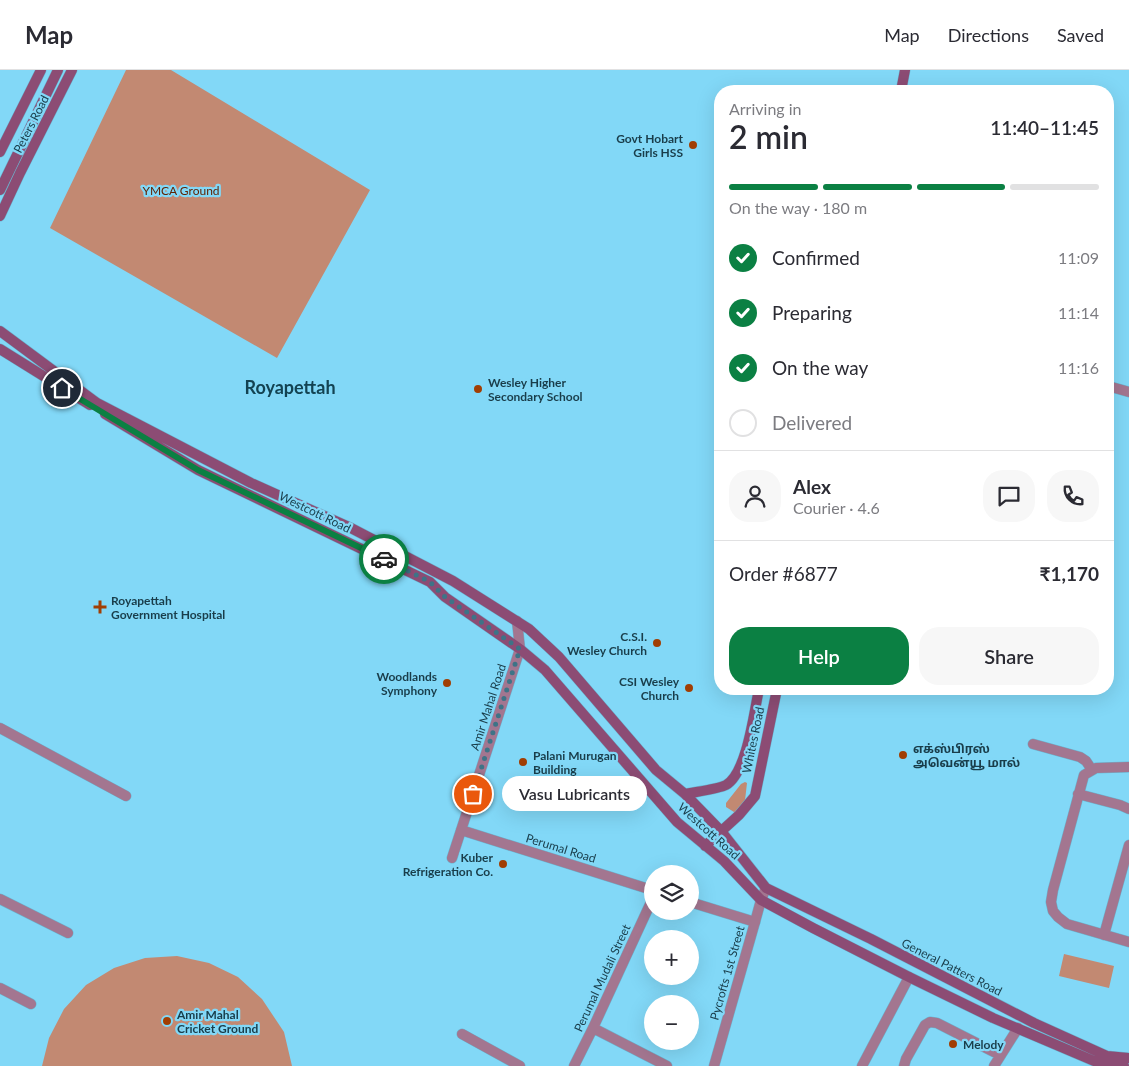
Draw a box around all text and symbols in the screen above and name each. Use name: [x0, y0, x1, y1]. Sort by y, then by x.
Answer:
text: Map: [25, 20, 73, 49]
text: Map: [884, 24, 920, 46]
text: Directions: [948, 24, 1029, 46]
text: Saved: [1057, 24, 1104, 46]
street label: Peters Road: [10, 93, 52, 155]
text: Arriving in: [729, 99, 802, 118]
text: 11:40–11:45: [990, 116, 1099, 139]
text: 2 min: [729, 117, 808, 156]
place label: Govt Hobart Girls HSS: [616, 131, 684, 160]
marker: Govt Hobart Girls HSS: [687, 139, 699, 151]
park label: YMCA Ground: [142, 183, 220, 198]
text: On the way · 180 m: [729, 198, 867, 217]
icon: check: [729, 244, 757, 272]
text: Confirmed: [772, 246, 860, 269]
text: 11:09: [1058, 248, 1099, 267]
icon: check: [729, 299, 757, 327]
text: Preparing: [772, 301, 852, 324]
text: 11:14: [1058, 303, 1099, 322]
icon: check: [729, 354, 757, 382]
text: On the way: [772, 356, 868, 379]
text: 11:16: [1058, 358, 1099, 377]
pin: [41, 367, 83, 409]
icon: home: [48, 374, 76, 402]
place label: Wesley Higher Secondary School: [488, 375, 583, 404]
district label: Royapettah: [244, 376, 336, 398]
marker: Wesley Higher Secondary School: [472, 383, 484, 395]
text: Delivered: [772, 411, 852, 434]
button: person: [729, 470, 781, 522]
button: chat: [983, 470, 1035, 522]
button: phone: [1047, 470, 1099, 522]
text: Alex: [793, 475, 831, 498]
street label: Westcott Road: [277, 488, 353, 536]
text: Courier · 4.6: [793, 498, 880, 517]
courier: [359, 534, 409, 584]
icon: car: [370, 545, 398, 573]
text: Order #6877: [729, 562, 838, 585]
text: ₹1,170: [1039, 562, 1099, 585]
place label: Royapettah Government Hospital: [111, 593, 225, 622]
marker: Royapettah Government Hospital: [93, 600, 107, 614]
button: Help: [729, 627, 909, 685]
button: Share: [919, 627, 1099, 685]
place label: C.S.I. Wesley Church: [567, 629, 647, 658]
marker: C.S.I. Wesley Church: [651, 637, 663, 649]
street label: Amir Mahal Road: [467, 662, 509, 752]
place label: Woodlands Symphony: [377, 669, 438, 698]
place label: CSI Wesley Church: [619, 674, 680, 703]
marker: Woodlands Symphony: [441, 677, 453, 689]
marker: CSI Wesley Church: [683, 682, 695, 694]
street label: Whites Road: [739, 705, 767, 775]
place label: எக்ஸ்பிரஸ் அவென்யூ மால்: [913, 741, 1020, 771]
place label: Palani Murugan Building: [533, 748, 617, 777]
marker: எக்ஸ்பிரஸ் அவென்யூ மால்: [897, 749, 909, 761]
marker: Palani Murugan Building: [517, 756, 529, 768]
pin: [452, 773, 494, 815]
callout: Vasu Lubricants: [503, 776, 648, 812]
icon: bag: [459, 780, 487, 808]
text: Vasu Lubricants: [519, 784, 630, 803]
street label: Westcott Road: [675, 799, 743, 863]
street label: Perumal Road: [524, 830, 598, 866]
place label: Kuber Refrigeration Co.: [403, 850, 494, 879]
marker: Kuber Refrigeration Co.: [497, 858, 509, 870]
map controls: [644, 865, 699, 1050]
button: layers: [644, 865, 699, 920]
street label: Perumal Mudali Street: [571, 921, 634, 1034]
street label: Pycrofts 1st Street: [706, 923, 748, 1022]
button: +: [644, 930, 699, 985]
street label: General Patters Road: [899, 935, 1005, 999]
button: −: [644, 995, 699, 1050]
place label: Amir Mahal Cricket Ground: [176, 1007, 258, 1036]
marker: Amir Mahal Cricket Ground: [161, 1015, 173, 1027]
place label: Melody: [963, 1037, 1004, 1052]
marker: Melody: [947, 1038, 959, 1050]

